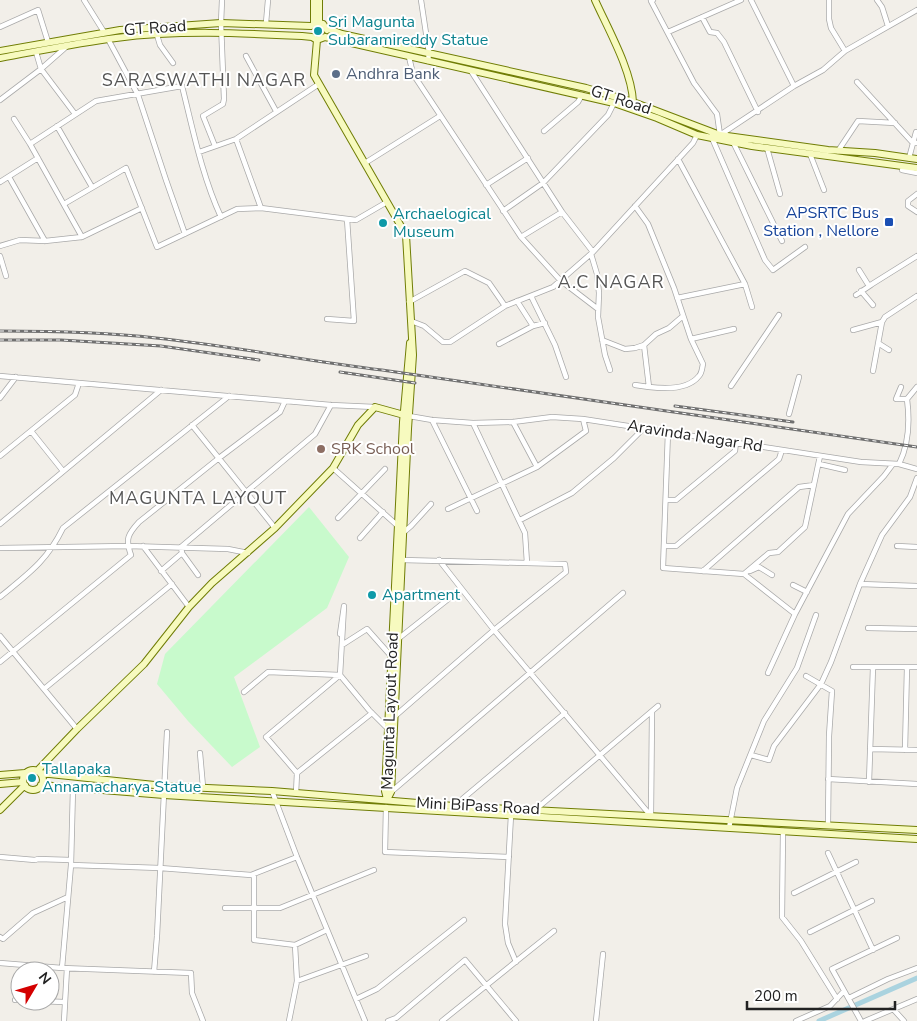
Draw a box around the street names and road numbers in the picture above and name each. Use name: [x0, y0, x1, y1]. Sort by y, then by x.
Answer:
street label: GT Road: [123, 15, 187, 41]
street label: GT Road: [588, 80, 654, 120]
street label: Aravinda Nagar Rd: [626, 414, 764, 458]
street label: Magunta Layout Road: [376, 632, 404, 790]
street label: Mini BiPass Road: [416, 792, 540, 820]

